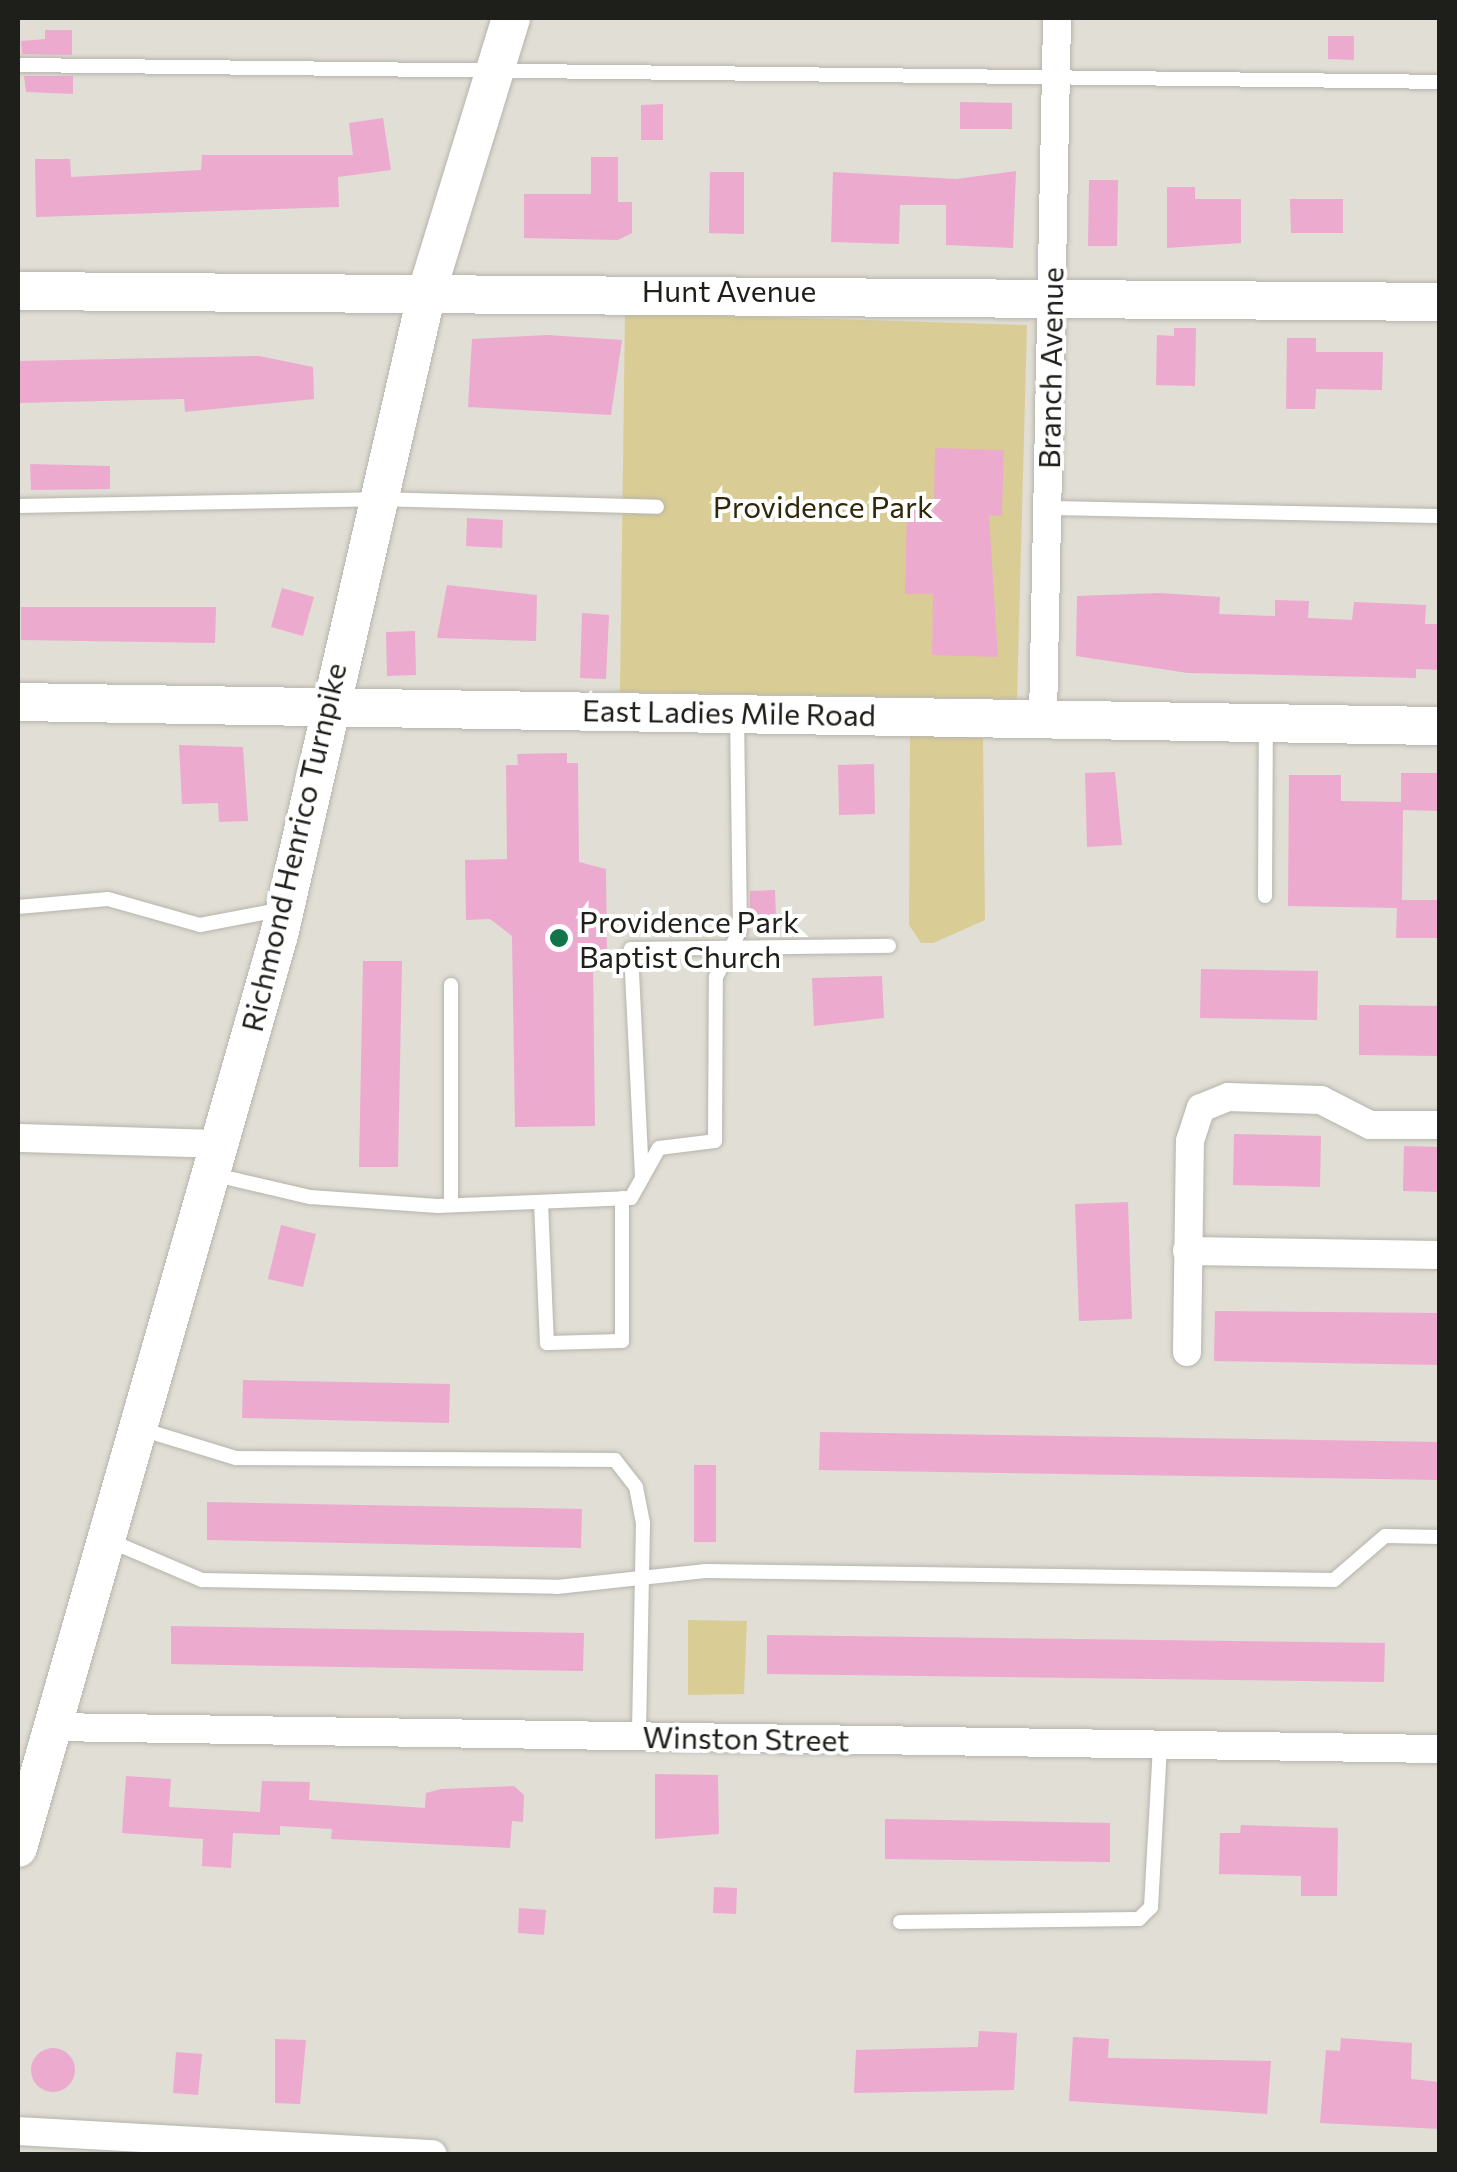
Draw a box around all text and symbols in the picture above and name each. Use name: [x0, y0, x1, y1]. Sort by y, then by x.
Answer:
street label: Branch Avenue: [1030, 267, 1070, 469]
street label: Hunt Avenue: [642, 272, 816, 308]
park label: Providence Park: [713, 488, 933, 524]
street label: Richmond Henrico Turnpike: [233, 659, 353, 1035]
street label: East Ladies Mile Road: [582, 691, 876, 733]
place label: Providence Park Baptist Church: [579, 903, 799, 974]
marker: Providence Park Baptist Church: [548, 927, 570, 949]
street label: Winston Street: [642, 1718, 850, 1758]

